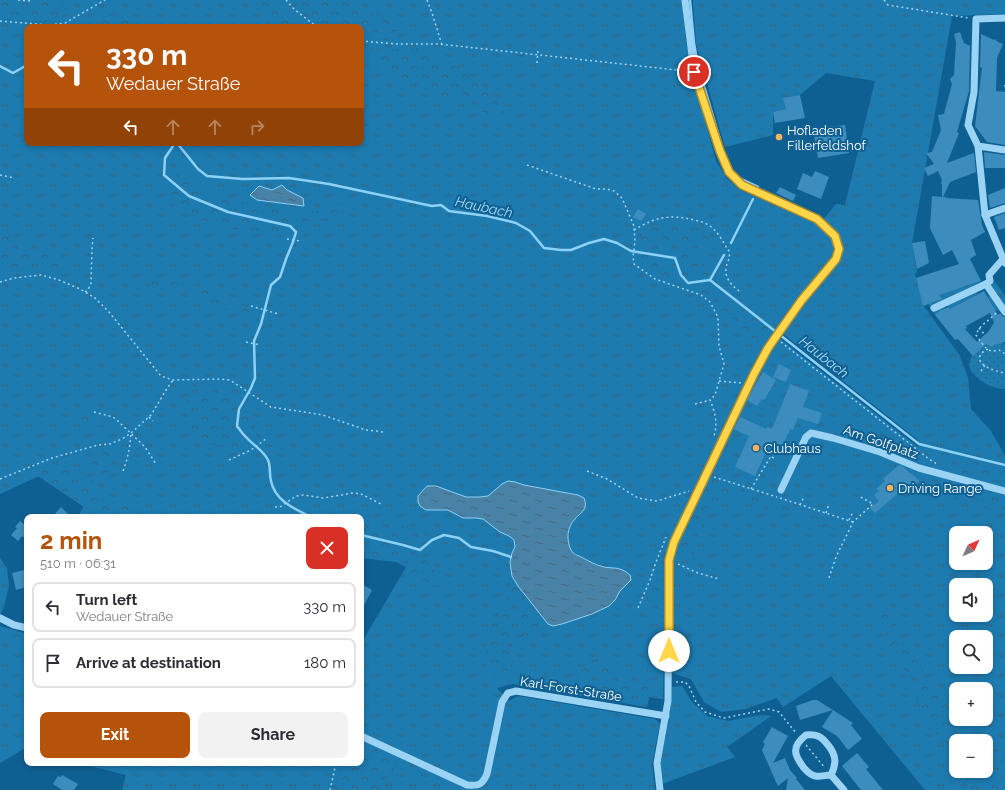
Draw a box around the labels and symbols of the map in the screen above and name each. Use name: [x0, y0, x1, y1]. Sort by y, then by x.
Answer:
pin: [677, 55, 711, 89]
place label: Hofladen Fillerfeldshof: [787, 123, 867, 153]
marker: Hofladen Fillerfeldshof: [774, 132, 784, 142]
water label: Haubach: [454, 193, 514, 221]
water label: Haubach: [796, 333, 852, 381]
street label: Am Golfplatz: [842, 422, 920, 462]
place label: Clubhaus: [764, 441, 821, 456]
marker: Clubhaus: [751, 443, 761, 453]
place label: Driving Range: [898, 481, 982, 496]
marker: Driving Range: [885, 483, 895, 493]
north arrow: [949, 526, 993, 570]
position arrow: [648, 630, 690, 672]
street label: Karl-Forst-Straße: [519, 674, 623, 705]

